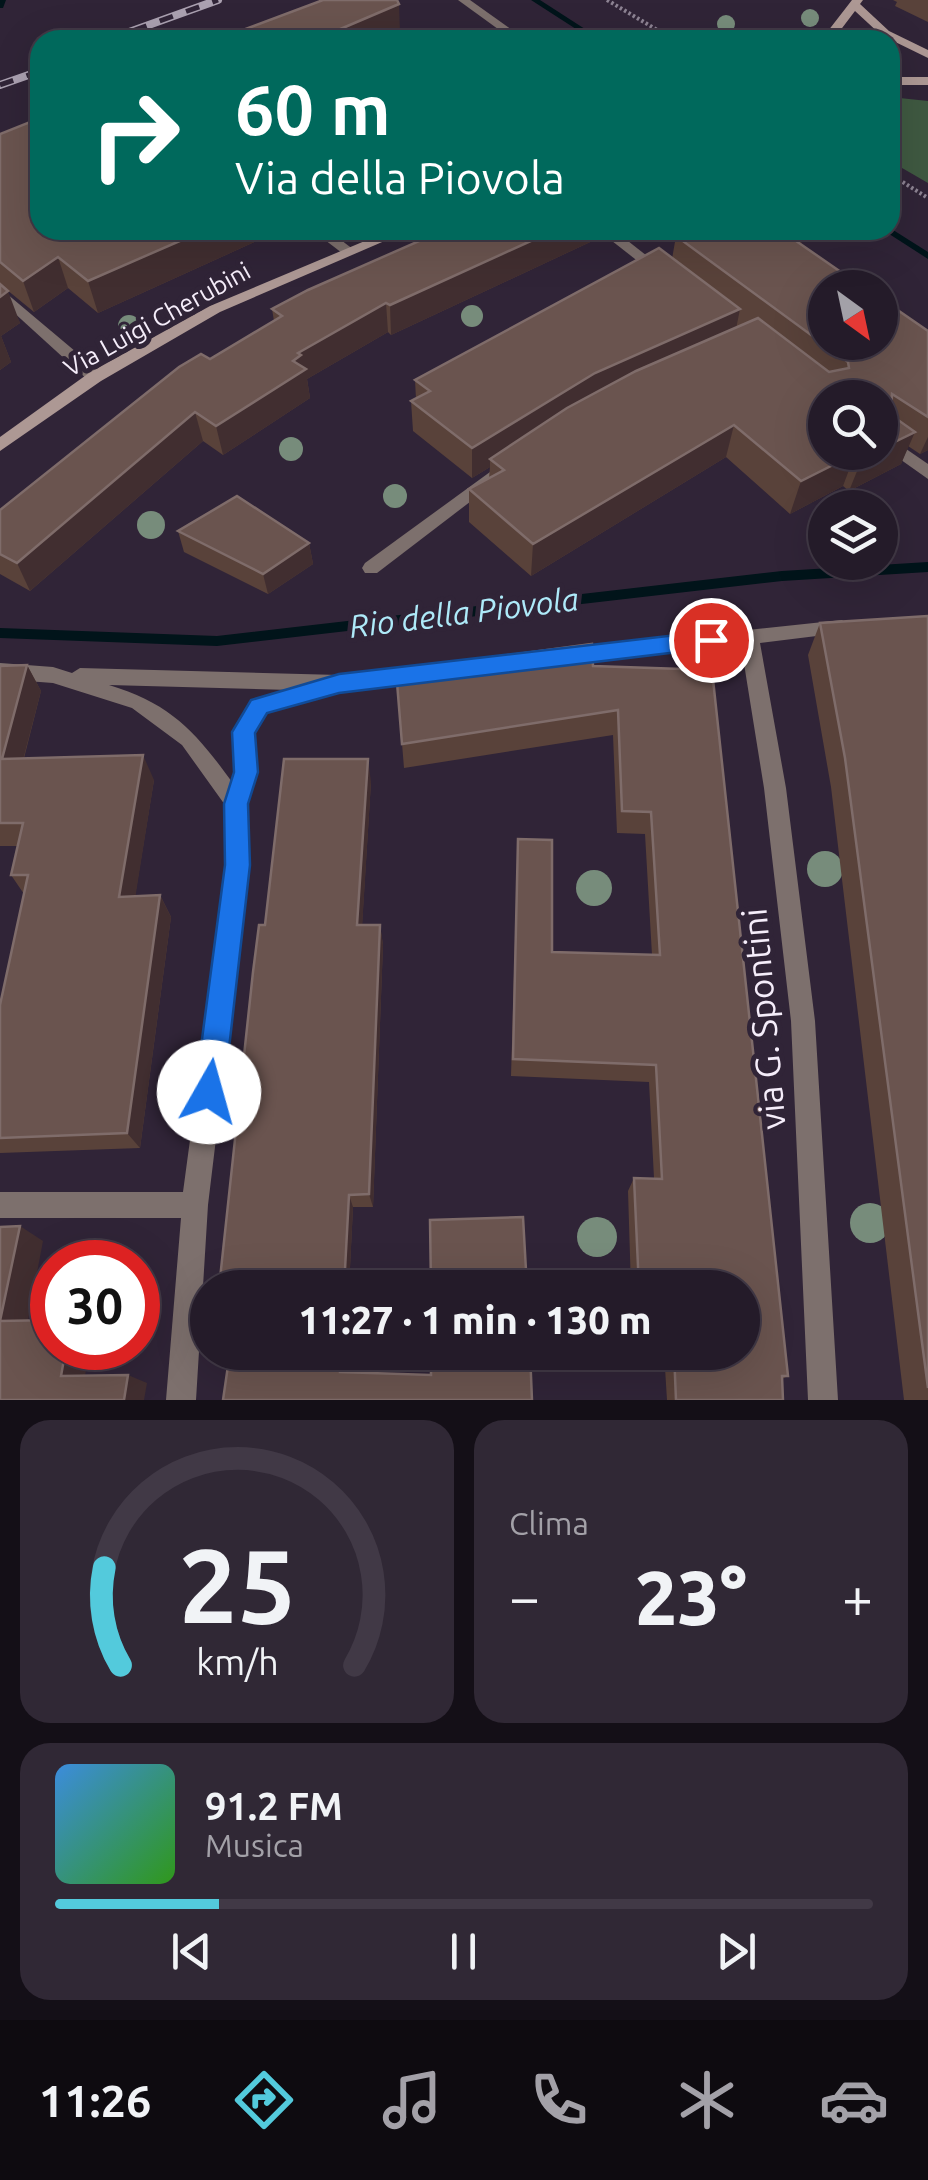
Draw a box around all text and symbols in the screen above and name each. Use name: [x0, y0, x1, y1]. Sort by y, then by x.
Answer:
icon: right: [70, 70, 200, 200]
text: 60 m: [235, 70, 391, 148]
text: Via della Piovola: [235, 152, 565, 203]
street label: Via Luigi Cherubini: [59, 256, 255, 382]
north arrow: [808, 270, 898, 360]
map controls: [808, 270, 898, 580]
button: search: [808, 380, 898, 470]
button: layers: [808, 490, 898, 580]
water label: Rio della Piovola: [347, 580, 581, 644]
pin: [669, 598, 754, 683]
icon: arrive: [684, 613, 739, 668]
street label: via G. Spontini: [733, 907, 793, 1131]
position arrow: [157, 1040, 261, 1144]
speed limit sign: 30: [30, 1240, 160, 1370]
text: 11:27 · 1 min · 130 m: [298, 1299, 652, 1341]
text: Clima: [509, 1505, 589, 1541]
text: 25: [178, 1526, 296, 1643]
text: 23°: [635, 1555, 747, 1639]
text: −: [509, 1566, 540, 1627]
text: +: [842, 1566, 873, 1627]
text: km/h: [196, 1642, 278, 1682]
text: 91.2 FM: [205, 1785, 343, 1827]
text: Musica: [205, 1827, 304, 1863]
icon: previous: [164, 1924, 219, 1979]
icon: pause: [436, 1924, 491, 1979]
icon: next: [709, 1924, 764, 1979]
icon: directions: [229, 2065, 299, 2135]
icon: music: [377, 2065, 447, 2135]
icon: phone: [524, 2065, 594, 2135]
icon: climate: [672, 2065, 742, 2135]
icon: car: [819, 2065, 889, 2135]
text: 11:26: [39, 2075, 151, 2126]

